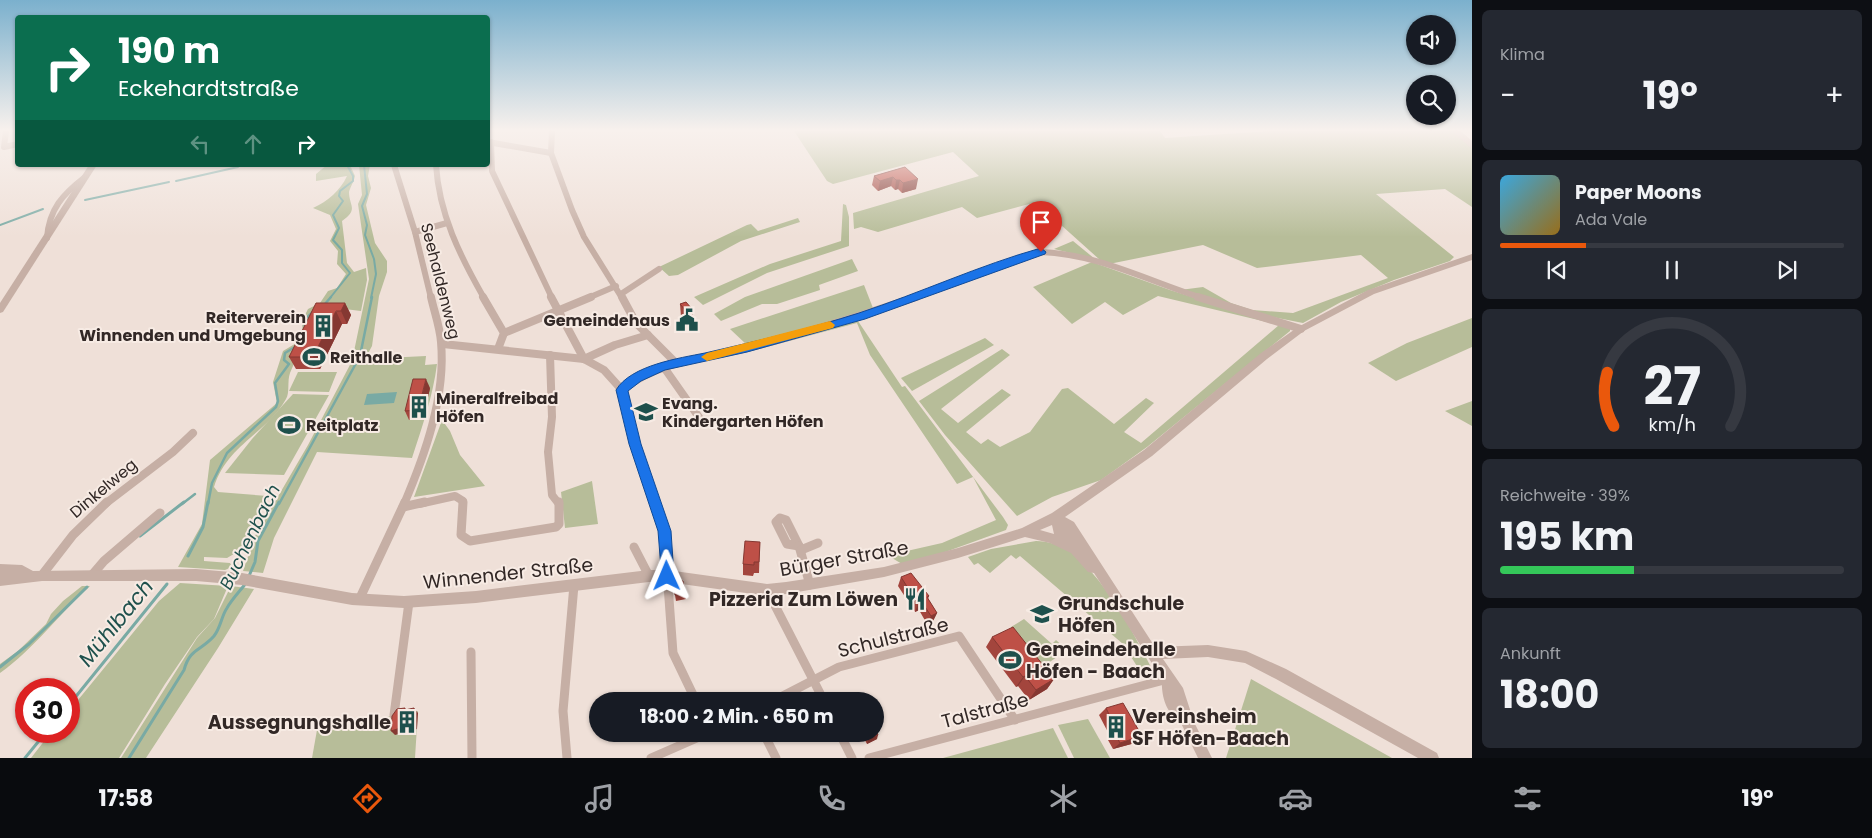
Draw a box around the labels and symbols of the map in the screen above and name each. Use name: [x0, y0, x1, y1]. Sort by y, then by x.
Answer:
pin: [1020, 201, 1062, 252]
street label: Seehaldenweg: [415, 221, 466, 342]
place label: Reiterverein Winnenden und Umgebung: [79, 306, 306, 347]
public building icon: Gemeindehaus: [674, 307, 700, 333]
place label: Gemeindehaus: [544, 309, 670, 332]
building icon: Reiterverein Winnenden und Umgebung: [310, 313, 336, 339]
sports icon: Reithalle: [301, 344, 327, 370]
place label: Reithalle: [330, 346, 403, 369]
place label: Mineralfreibad Höfen: [436, 387, 558, 428]
place label: Evang. Kindergarten Höfen: [662, 392, 824, 433]
building icon: Mineralfreibad Höfen: [406, 394, 432, 420]
school or university icon: Evang. Kindergarten Höfen: [633, 399, 659, 425]
sports icon: Reitplatz: [276, 412, 302, 438]
place label: Reitplatz: [306, 414, 378, 437]
street label: Dinkelweg: [65, 453, 142, 523]
water label: Buchenbach: [213, 480, 286, 594]
street label: Bürger Straße: [778, 534, 911, 583]
position arrow: [640, 549, 692, 601]
street label: Winnender Straße: [422, 551, 594, 596]
water label: Mühlbach: [71, 573, 160, 673]
place label: Pizzeria Zum Löwen: [709, 586, 898, 613]
restaurant icon: Pizzeria Zum Löwen: [902, 586, 928, 612]
place label: Grundschule Höfen: [1058, 590, 1184, 639]
school or university icon: Grundschule Höfen: [1029, 601, 1055, 627]
street label: Schulstraße: [835, 611, 951, 664]
place label: Gemeindehalle Höfen - Baach: [1026, 636, 1176, 685]
sports icon: Gemeindehalle Höfen - Baach: [997, 647, 1023, 673]
speed limit sign: 30: [15, 678, 80, 743]
street label: Talstraße: [939, 686, 1032, 735]
place label: Vereinsheim SF Höfen-Baach: [1132, 703, 1289, 752]
place label: Aussegnungshalle: [208, 709, 391, 736]
building icon: Aussegnungshalle: [394, 709, 420, 735]
building icon: Vereinsheim SF Höfen-Baach: [1103, 714, 1129, 740]

